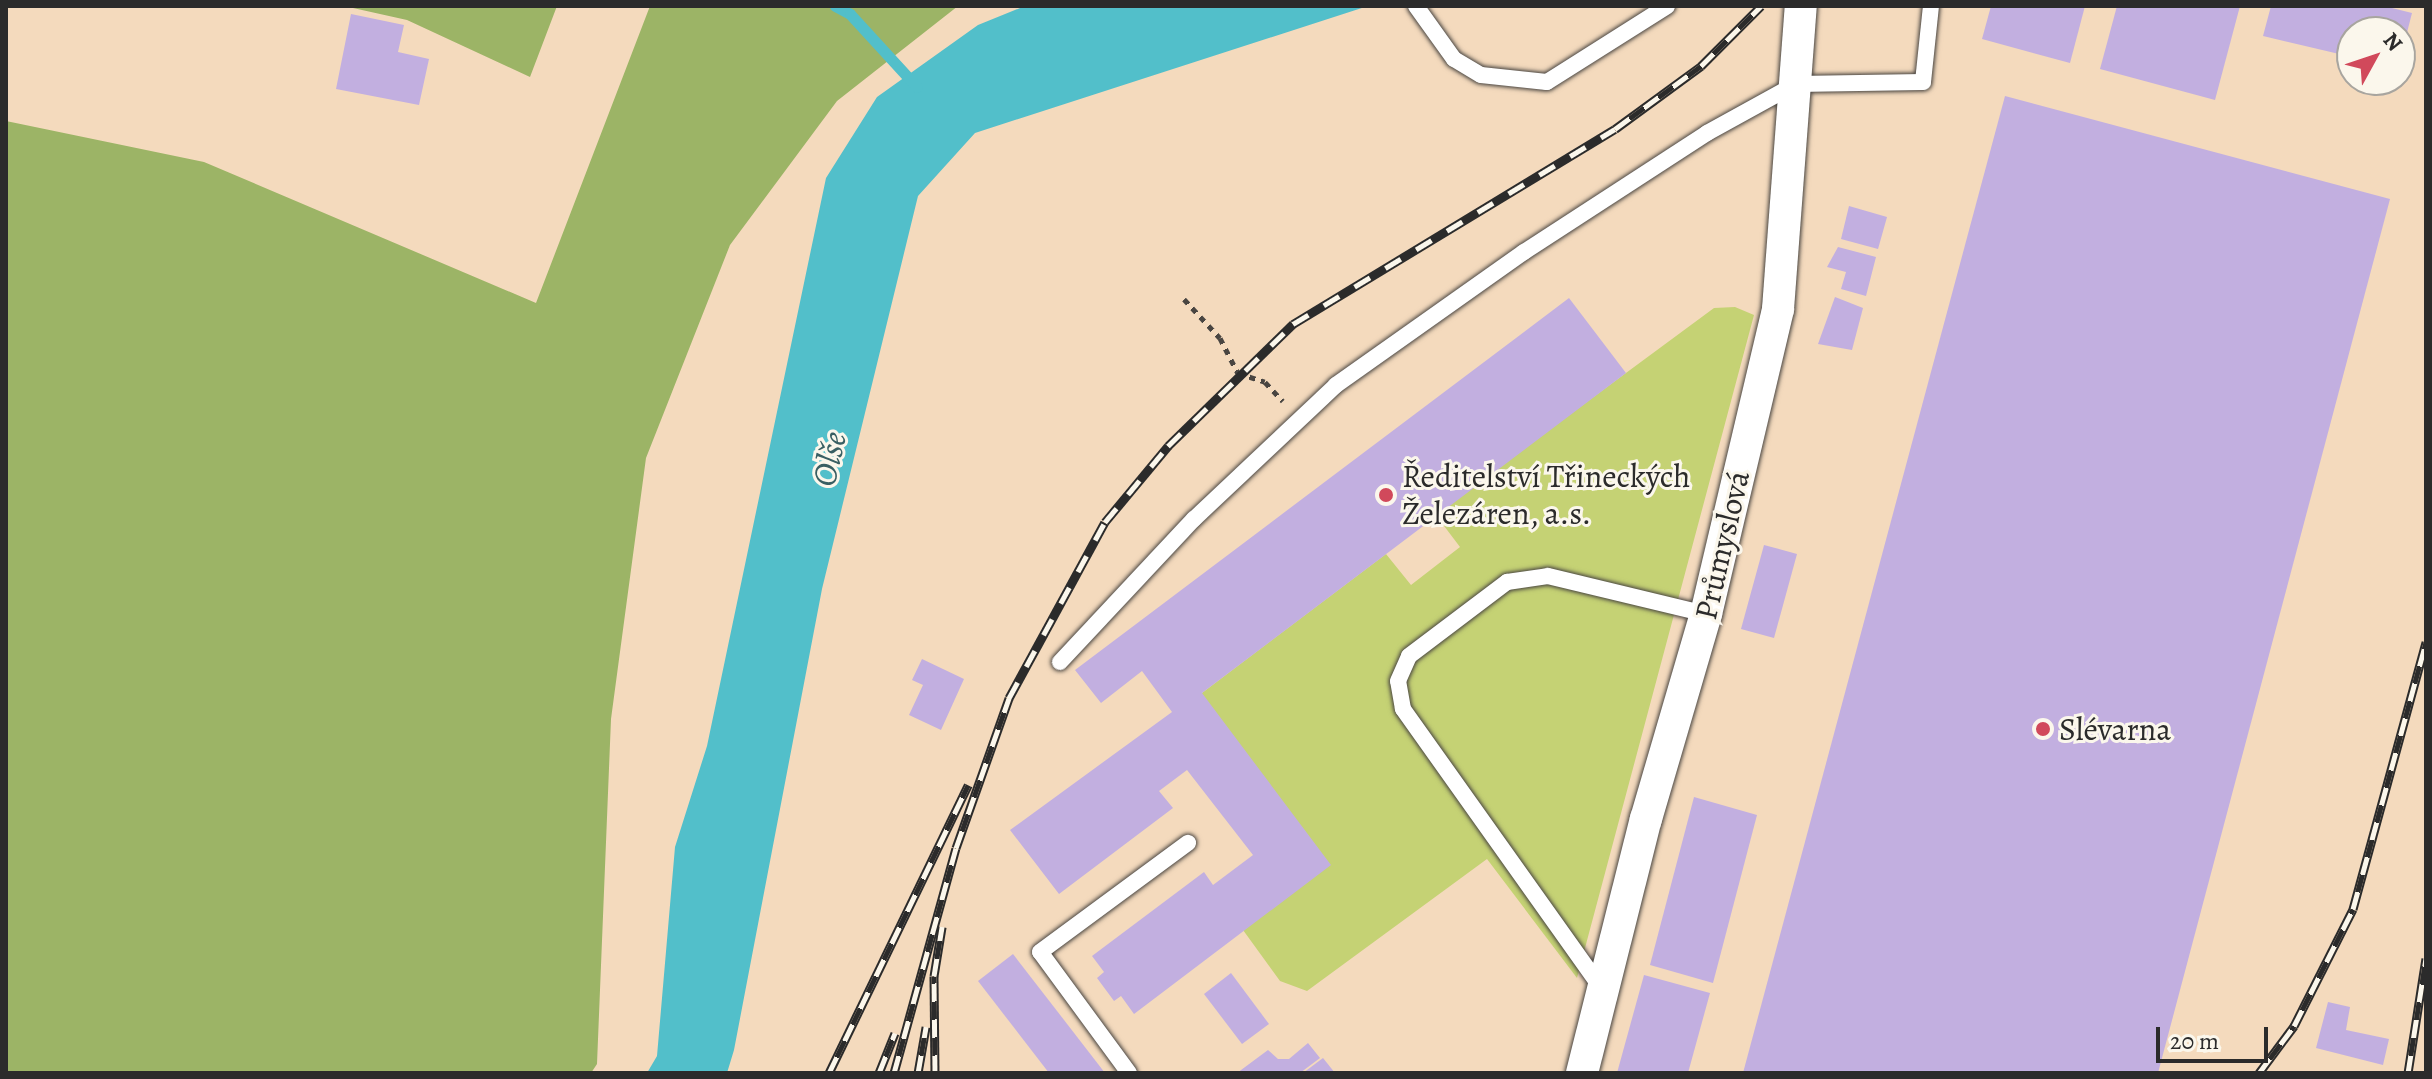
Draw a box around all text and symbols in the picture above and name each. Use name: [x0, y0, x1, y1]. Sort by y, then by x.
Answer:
north arrow: [2336, 16, 2416, 96]
text: N: [2376, 26, 2409, 58]
water label: Olše: [803, 428, 855, 490]
place label: Ředitelství Třineckých Železáren, a.s.: [1402, 458, 1690, 533]
street label: Průmyslová: [1686, 467, 1758, 623]
marker: Ředitelství Třineckých Železáren, a.s.: [1377, 486, 1395, 504]
place label: Slévarna: [2059, 710, 2171, 748]
marker: Slévarna: [2034, 720, 2052, 738]
scale bar: [2160, 1011, 2272, 1061]
text: 20 m: [2170, 1025, 2219, 1057]

